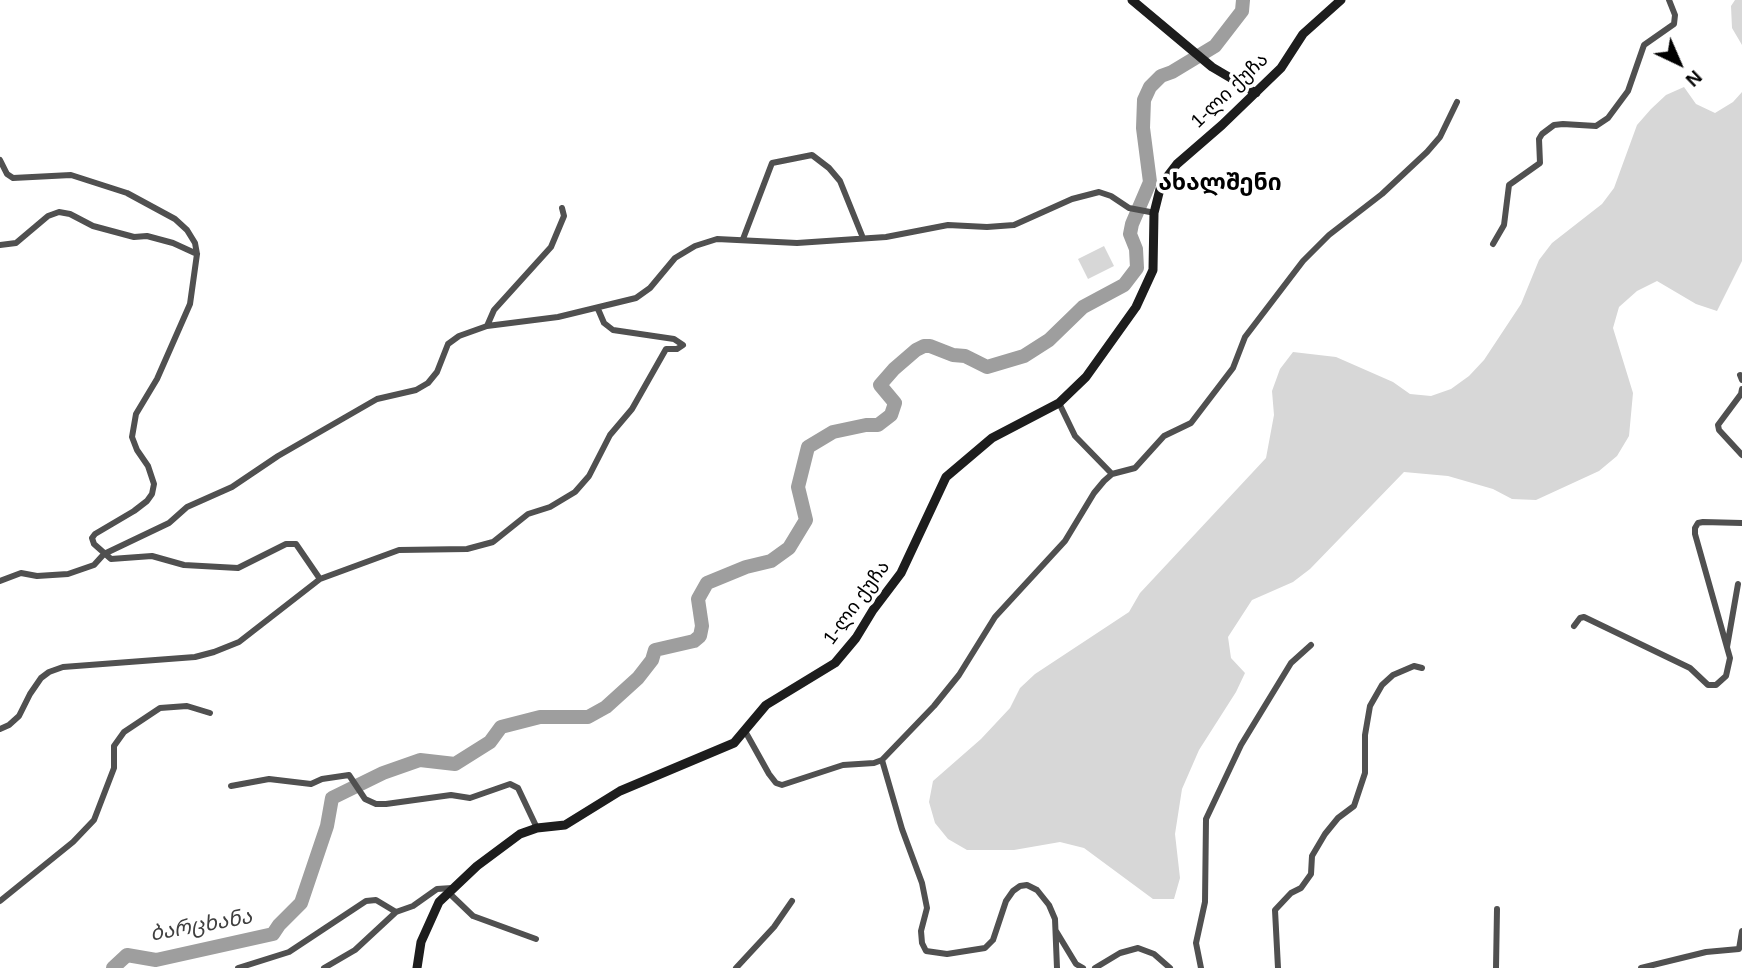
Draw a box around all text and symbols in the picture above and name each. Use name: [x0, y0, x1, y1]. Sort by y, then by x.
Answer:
north arrow: [1644, 28, 1714, 98]
street label: 1-ლი ქუჩა: [1187, 49, 1273, 133]
text: N: [1682, 66, 1706, 91]
district label: ახალშენი: [1158, 170, 1282, 198]
street label: 1-ლი ქუჩა: [819, 557, 895, 649]
water label: ბარცხანა: [148, 905, 254, 947]

